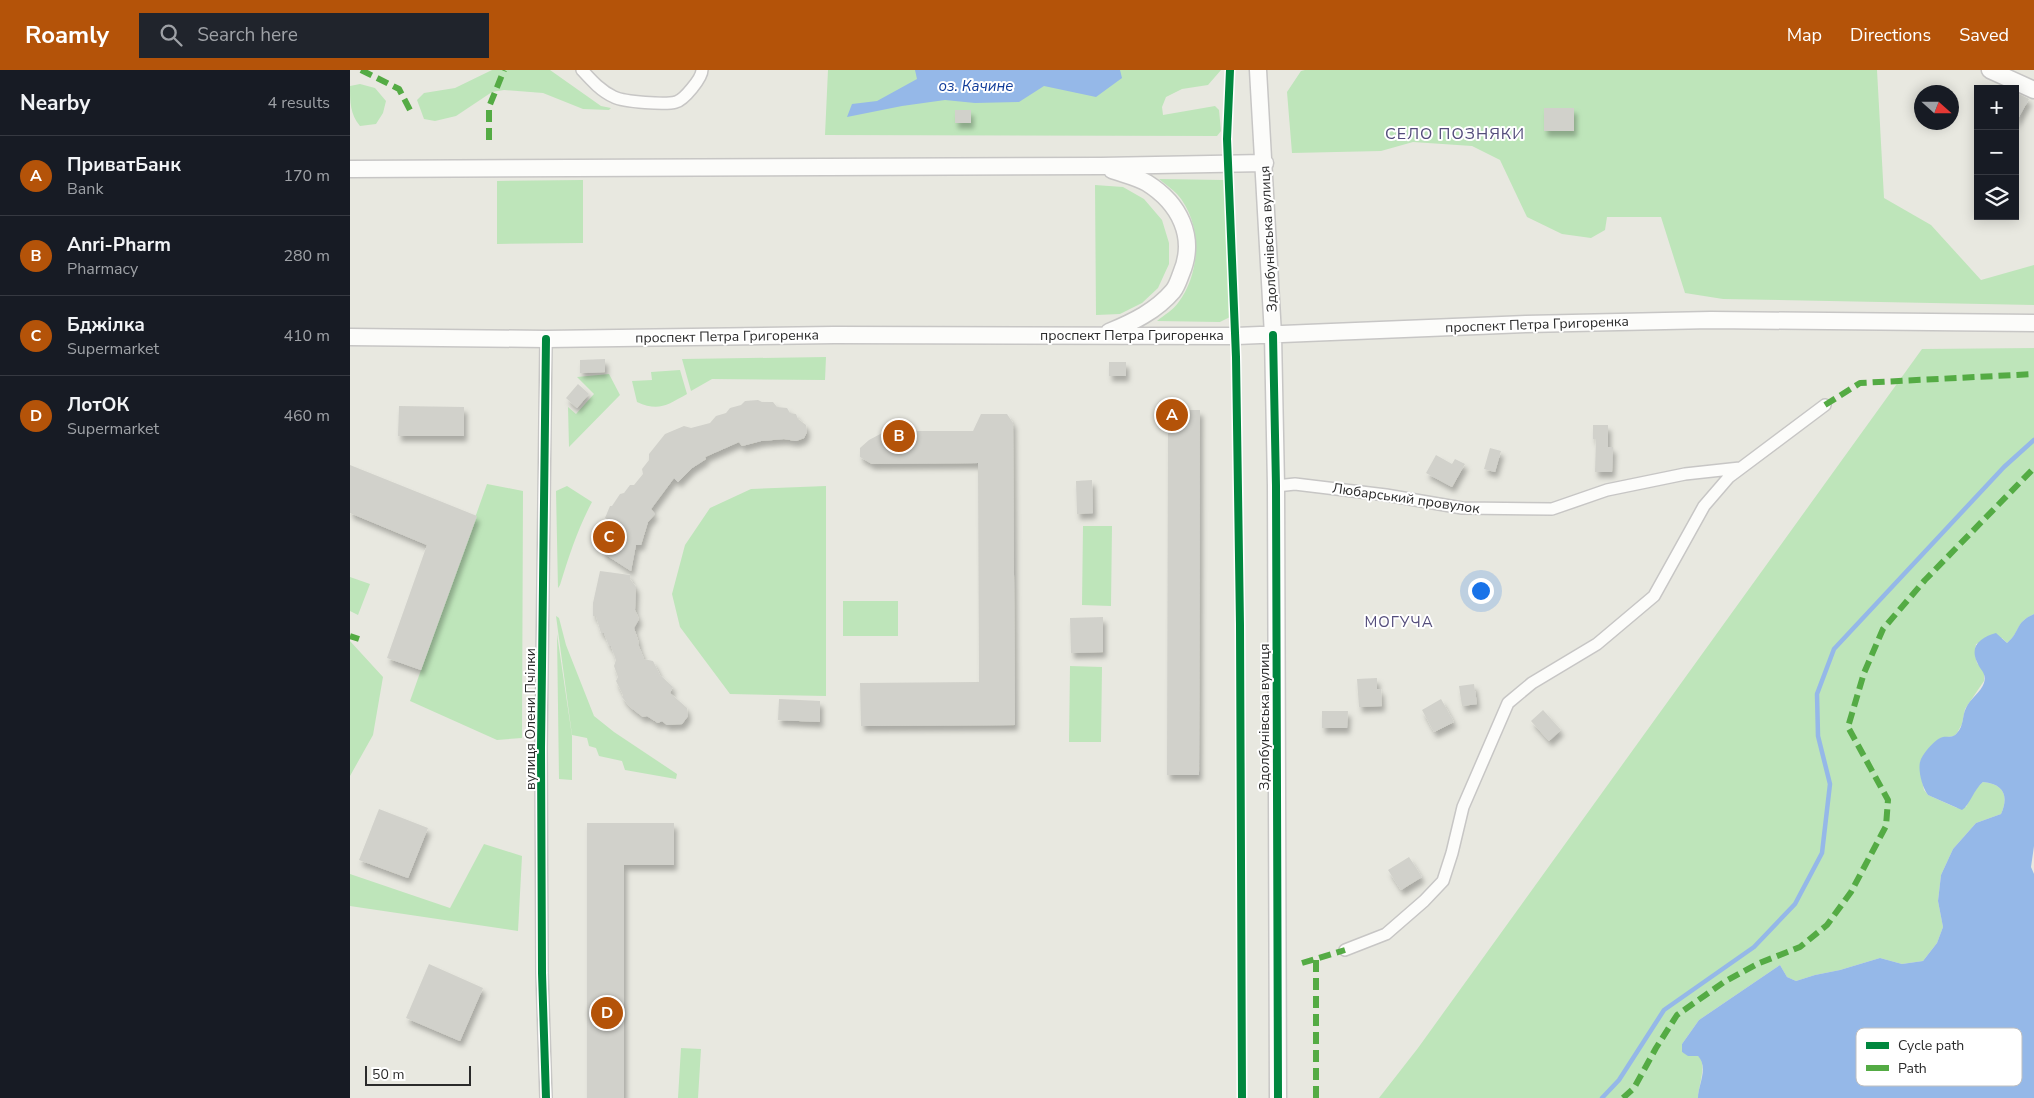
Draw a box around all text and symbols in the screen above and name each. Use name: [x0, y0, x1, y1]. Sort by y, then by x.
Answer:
search box: [139, 13, 489, 58]
text: Roamly: [25, 19, 109, 51]
icon: search: [157, 21, 185, 49]
text: Search here: [197, 22, 298, 48]
text: Map: [1787, 23, 1822, 47]
text: Directions: [1850, 23, 1931, 47]
text: Saved: [1959, 23, 2009, 47]
water label: оз. Качине: [939, 76, 1013, 96]
north arrow: [1914, 85, 1959, 130]
map controls: [1974, 85, 2019, 220]
button: +: [1974, 85, 2019, 130]
text: Nearby: [20, 89, 90, 117]
text: 4 results: [268, 92, 330, 114]
district label: СЕЛО ПОЗНЯКИ: [1385, 123, 1525, 145]
button: −: [1974, 130, 2019, 175]
text: ПриватБанк: [67, 152, 181, 178]
text: A: [30, 165, 42, 187]
text: 170 m: [283, 165, 330, 187]
street label: Здолбунівська вулиця: [1255, 165, 1282, 313]
button: layers: [1974, 175, 2019, 220]
text: Bank: [67, 178, 103, 200]
text: Anri-Pharm: [67, 232, 171, 258]
text: B: [30, 245, 42, 267]
text: 280 m: [283, 245, 330, 267]
text: Pharmacy: [67, 258, 138, 280]
text: Бджілка: [67, 312, 145, 338]
street label: проспект Петра Григоренка: [1445, 312, 1629, 337]
text: C: [31, 325, 41, 347]
text: 410 m: [283, 325, 330, 347]
street label: проспект Петра Григоренка: [635, 325, 819, 348]
street label: проспект Петра Григоренка: [1040, 326, 1224, 345]
text: Supermarket: [67, 338, 159, 360]
text: ЛотОК: [67, 392, 129, 418]
pin: A: [1156, 396, 1188, 434]
text: D: [30, 405, 42, 427]
text: 460 m: [283, 405, 330, 427]
pin: B: [883, 417, 915, 455]
text: Supermarket: [67, 418, 159, 440]
street label: Любарський провулок: [1331, 479, 1481, 518]
pin: C: [593, 518, 625, 556]
your location: [1468, 578, 1494, 604]
district label: МОГУЧА: [1364, 612, 1434, 632]
street label: Здолбунівська вулиця: [1255, 644, 1274, 790]
street label: вулиця Олени Пчілки: [521, 648, 540, 790]
pin: D: [591, 994, 623, 1032]
legend: [1856, 1028, 2022, 1086]
text: Cycle path: [1898, 1036, 1964, 1055]
text: Path: [1898, 1059, 1927, 1078]
scale bar: [365, 1063, 471, 1086]
text: 50 m: [372, 1065, 404, 1084]

